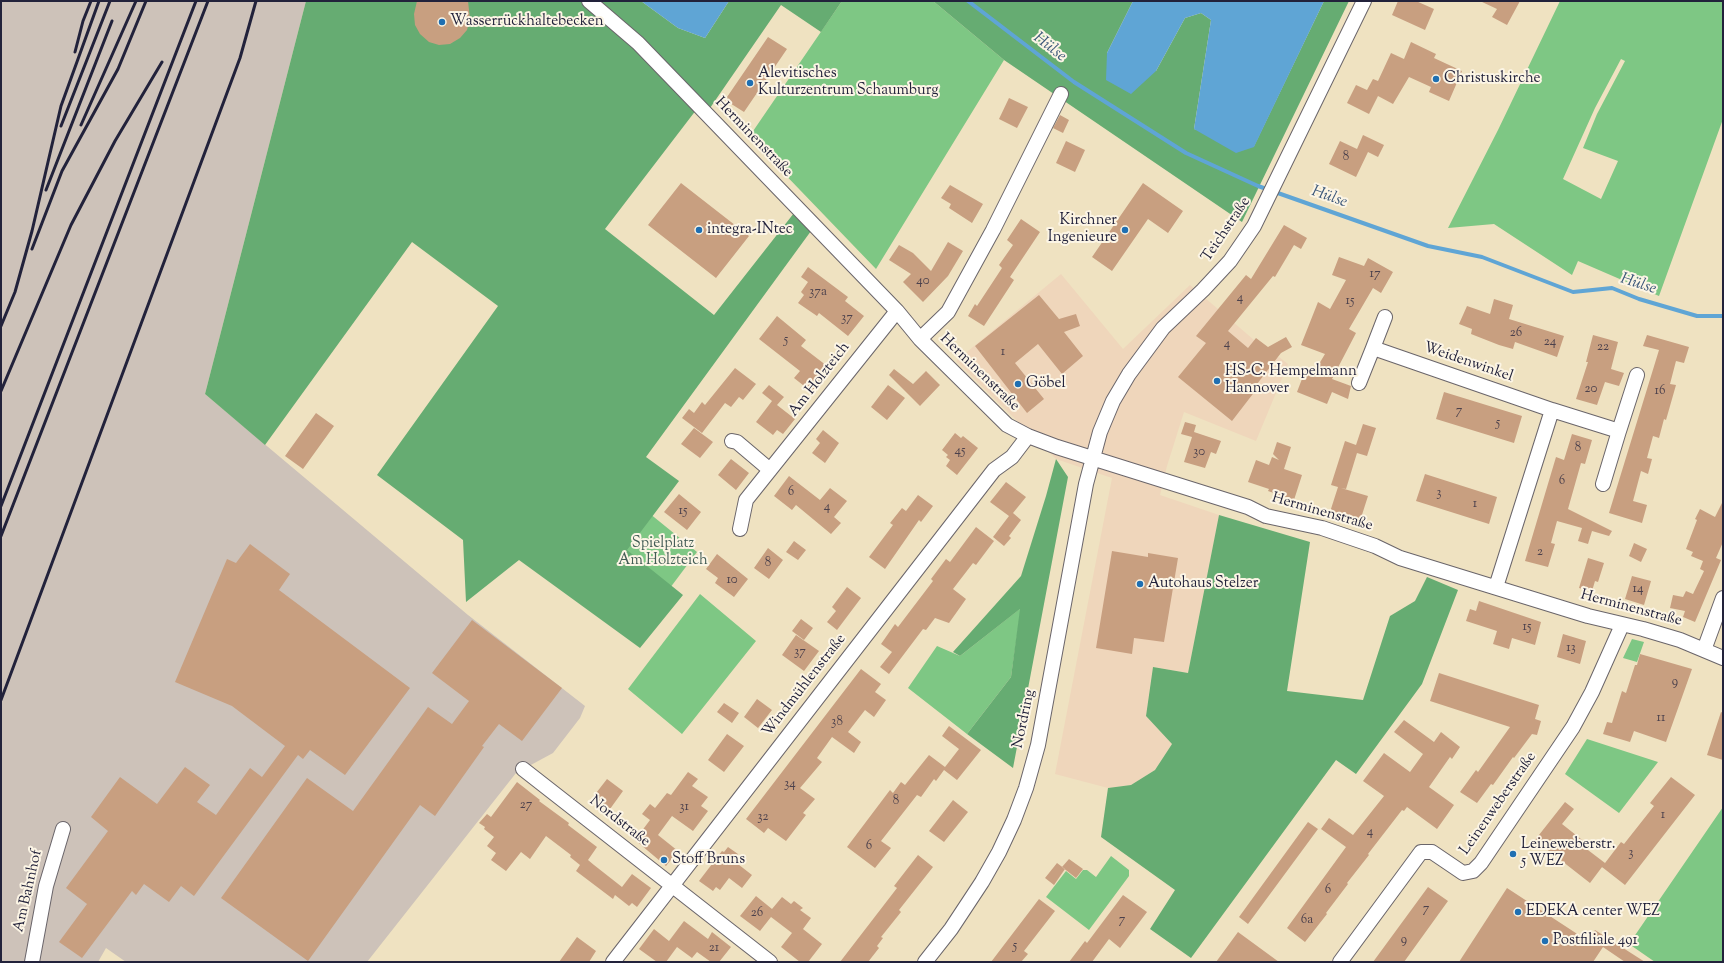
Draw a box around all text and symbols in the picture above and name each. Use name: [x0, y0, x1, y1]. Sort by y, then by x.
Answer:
place label: Wasserrückhaltebecken: [450, 13, 604, 31]
marker: Wasserrückhaltebecken: [437, 17, 447, 27]
water label: Hülse: [1029, 29, 1069, 67]
place label: Alevitisches Kulturzentrum Schaumburg: [758, 65, 939, 100]
place label: Christuskirche: [1444, 70, 1541, 88]
marker: Christuskirche: [1431, 74, 1441, 84]
marker: Alevitisches Kulturzentrum Schaumburg: [745, 78, 755, 88]
street label: Herminenstraße: [710, 94, 796, 182]
house number: 8: [1343, 150, 1349, 166]
water label: Hülse: [1309, 183, 1349, 213]
street label: Teichstraße: [1199, 194, 1255, 266]
place label: Kirchner Ingenieure: [1048, 212, 1117, 247]
place label: integra-INtec: [707, 221, 793, 239]
marker: integra-INtec: [694, 225, 704, 235]
marker: Kirchner Ingenieure: [1120, 225, 1130, 235]
house number: 17: [1370, 267, 1380, 283]
water label: Hülse: [1618, 270, 1658, 300]
house number: 40: [916, 274, 930, 290]
house number: 37a: [809, 285, 827, 301]
house number: 4: [1237, 291, 1243, 307]
house number: 15: [1346, 294, 1354, 310]
house number: 37: [841, 311, 853, 327]
house number: 26: [1510, 326, 1522, 342]
street label: Herminenstraße: [935, 330, 1023, 416]
house number: 5: [784, 333, 788, 349]
house number: 24: [1544, 335, 1556, 351]
house number: 4: [1224, 337, 1230, 353]
street label: Am Holzteich: [785, 339, 855, 421]
street label: Weidenwinkel: [1421, 339, 1515, 387]
house number: 22: [1597, 340, 1609, 356]
house number: 1: [1001, 345, 1005, 361]
place label: HS-C. Hempelmann Hannover: [1225, 363, 1357, 398]
place label: Göbel: [1026, 375, 1066, 393]
marker: HS-C. Hempelmann Hannover: [1212, 376, 1222, 386]
marker: Göbel: [1013, 379, 1023, 389]
house number: 20: [1585, 382, 1597, 398]
house number: 16: [1655, 384, 1665, 400]
house number: 7: [1456, 404, 1462, 420]
house number: 5: [1496, 416, 1500, 432]
house number: 8: [1575, 441, 1581, 457]
house number: 45: [955, 444, 965, 460]
house number: 30: [1193, 445, 1205, 461]
house number: 6: [1559, 474, 1565, 490]
house number: 6: [788, 485, 794, 501]
house number: 3: [1436, 486, 1442, 502]
street label: Herminenstraße: [1269, 490, 1375, 536]
house number: 1: [1473, 497, 1477, 513]
house number: 4: [824, 500, 830, 516]
house number: 15: [679, 504, 687, 520]
park label: Spielplatz Am Holzteich: [618, 535, 708, 570]
house number: 2: [1537, 545, 1543, 561]
house number: 8: [765, 556, 771, 572]
house number: 10: [726, 573, 738, 589]
place label: Autohaus Stelzer: [1148, 575, 1258, 593]
marker: Autohaus Stelzer: [1135, 579, 1145, 589]
house number: 14: [1633, 582, 1643, 598]
street label: Herminenstraße: [1578, 587, 1684, 631]
house number: 15: [1523, 620, 1531, 636]
street label: Windmühlenstraße: [759, 631, 851, 741]
house number: 13: [1566, 641, 1576, 657]
house number: 37: [794, 645, 806, 661]
house number: 9: [1672, 675, 1678, 691]
street label: Nordring: [1010, 688, 1040, 750]
house number: 11: [1657, 711, 1665, 727]
house number: 38: [831, 715, 843, 731]
street label: Leinenweberstraße: [1457, 749, 1541, 859]
house number: 34: [784, 777, 796, 793]
street label: Nordstraße: [585, 793, 653, 851]
house number: 8: [893, 794, 899, 810]
house number: 27: [520, 798, 532, 814]
house number: 31: [679, 800, 689, 816]
house number: 1: [1661, 808, 1665, 824]
house number: 32: [757, 810, 769, 826]
house number: 4: [1367, 825, 1373, 841]
place label: Leineweberstr. 5 WEZ: [1521, 836, 1616, 871]
house number: 6: [866, 839, 872, 855]
house number: 3: [1628, 846, 1634, 862]
street label: Am Bahnhof: [11, 848, 47, 934]
marker: Leineweberstr. 5 WEZ: [1508, 849, 1518, 859]
place label: Stoff Bruns: [672, 851, 745, 869]
marker: Stoff Bruns: [659, 855, 669, 865]
house number: 6: [1325, 883, 1331, 899]
house number: 7: [1423, 902, 1429, 918]
place label: EDEKA center WEZ: [1526, 903, 1660, 921]
house number: 26: [751, 906, 763, 922]
marker: EDEKA center WEZ: [1513, 907, 1523, 917]
house number: 7: [1119, 913, 1125, 929]
house number: 6a: [1301, 913, 1313, 929]
place label: Postfiliale 491: [1553, 932, 1638, 950]
house number: 9: [1401, 933, 1407, 949]
marker: Postfiliale 491: [1540, 936, 1550, 946]
house number: 5: [1013, 939, 1017, 955]
house number: 21: [709, 941, 719, 957]

